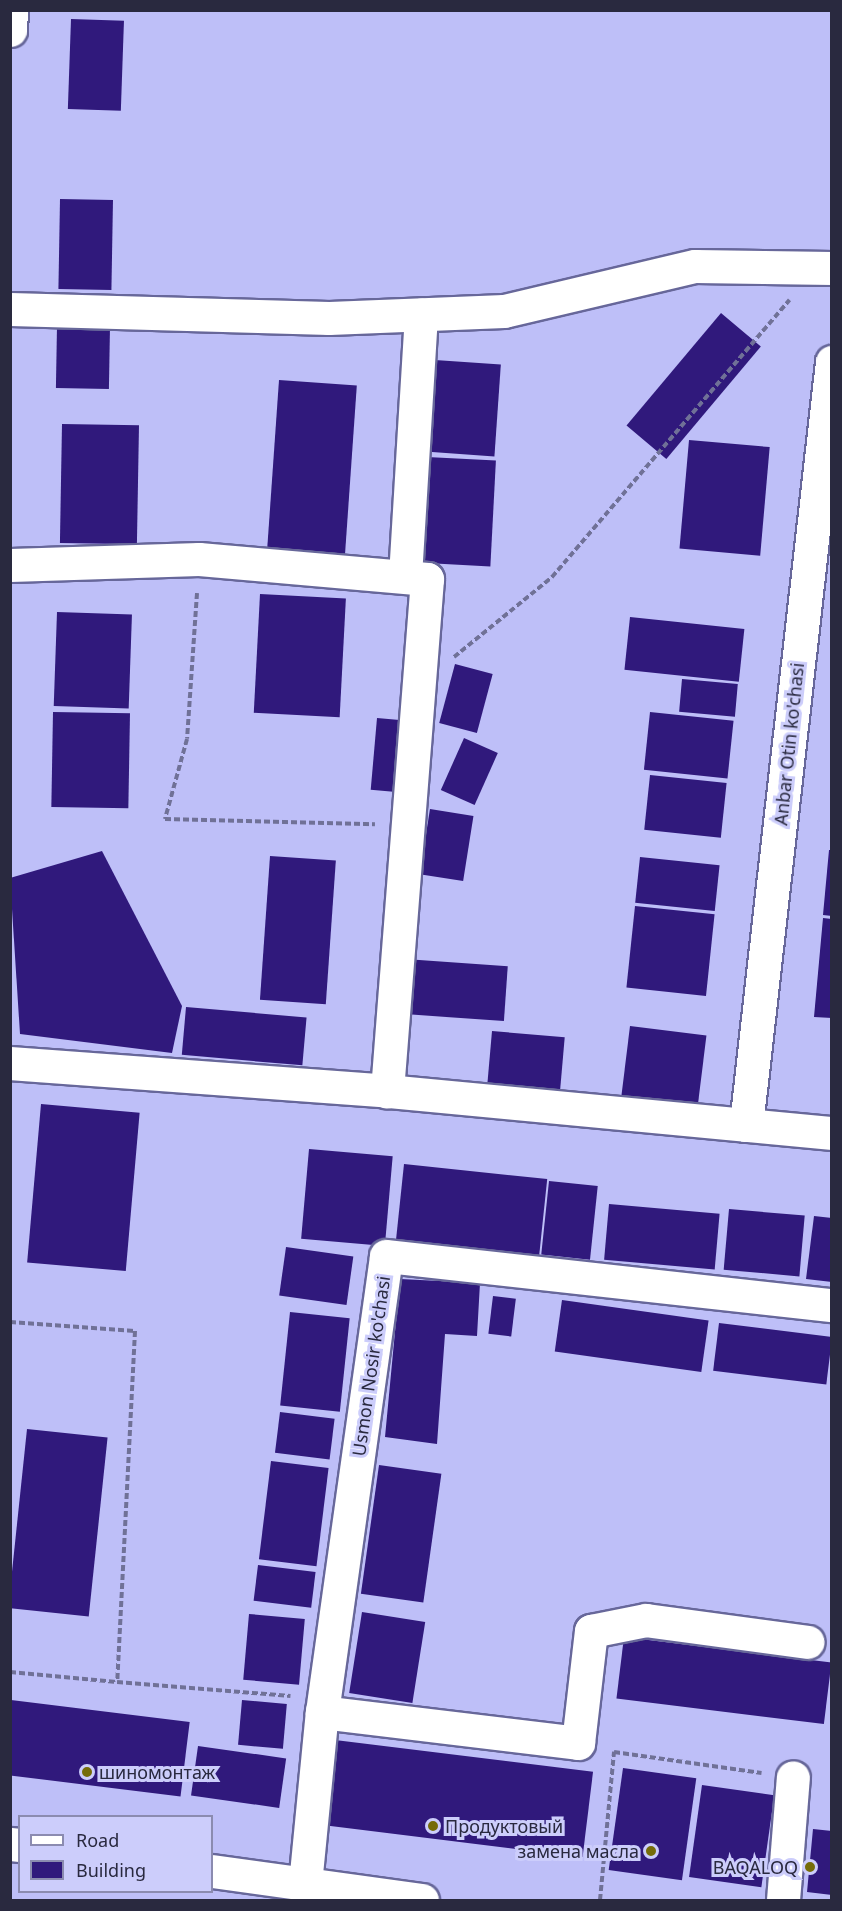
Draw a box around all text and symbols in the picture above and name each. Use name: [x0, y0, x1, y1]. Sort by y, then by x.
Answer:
street label: Anbar Otin ko'chasi: [770, 662, 808, 826]
street label: Usmon Nosir ko'chasi: [348, 1275, 394, 1457]
place label: шиномонтаж: [99, 1761, 215, 1783]
marker: шиномонтаж: [80, 1765, 94, 1779]
legend: [18, 1815, 213, 1893]
place label: Продуктовый: [445, 1815, 563, 1837]
marker: Продуктовый: [426, 1819, 440, 1833]
text: Road: [76, 1828, 119, 1852]
place label: замена масла: [517, 1840, 639, 1862]
marker: замена масла: [644, 1844, 658, 1858]
place label: BAQALOQ: [713, 1856, 798, 1878]
text: Building: [76, 1858, 146, 1882]
marker: BAQALOQ: [803, 1860, 817, 1874]

